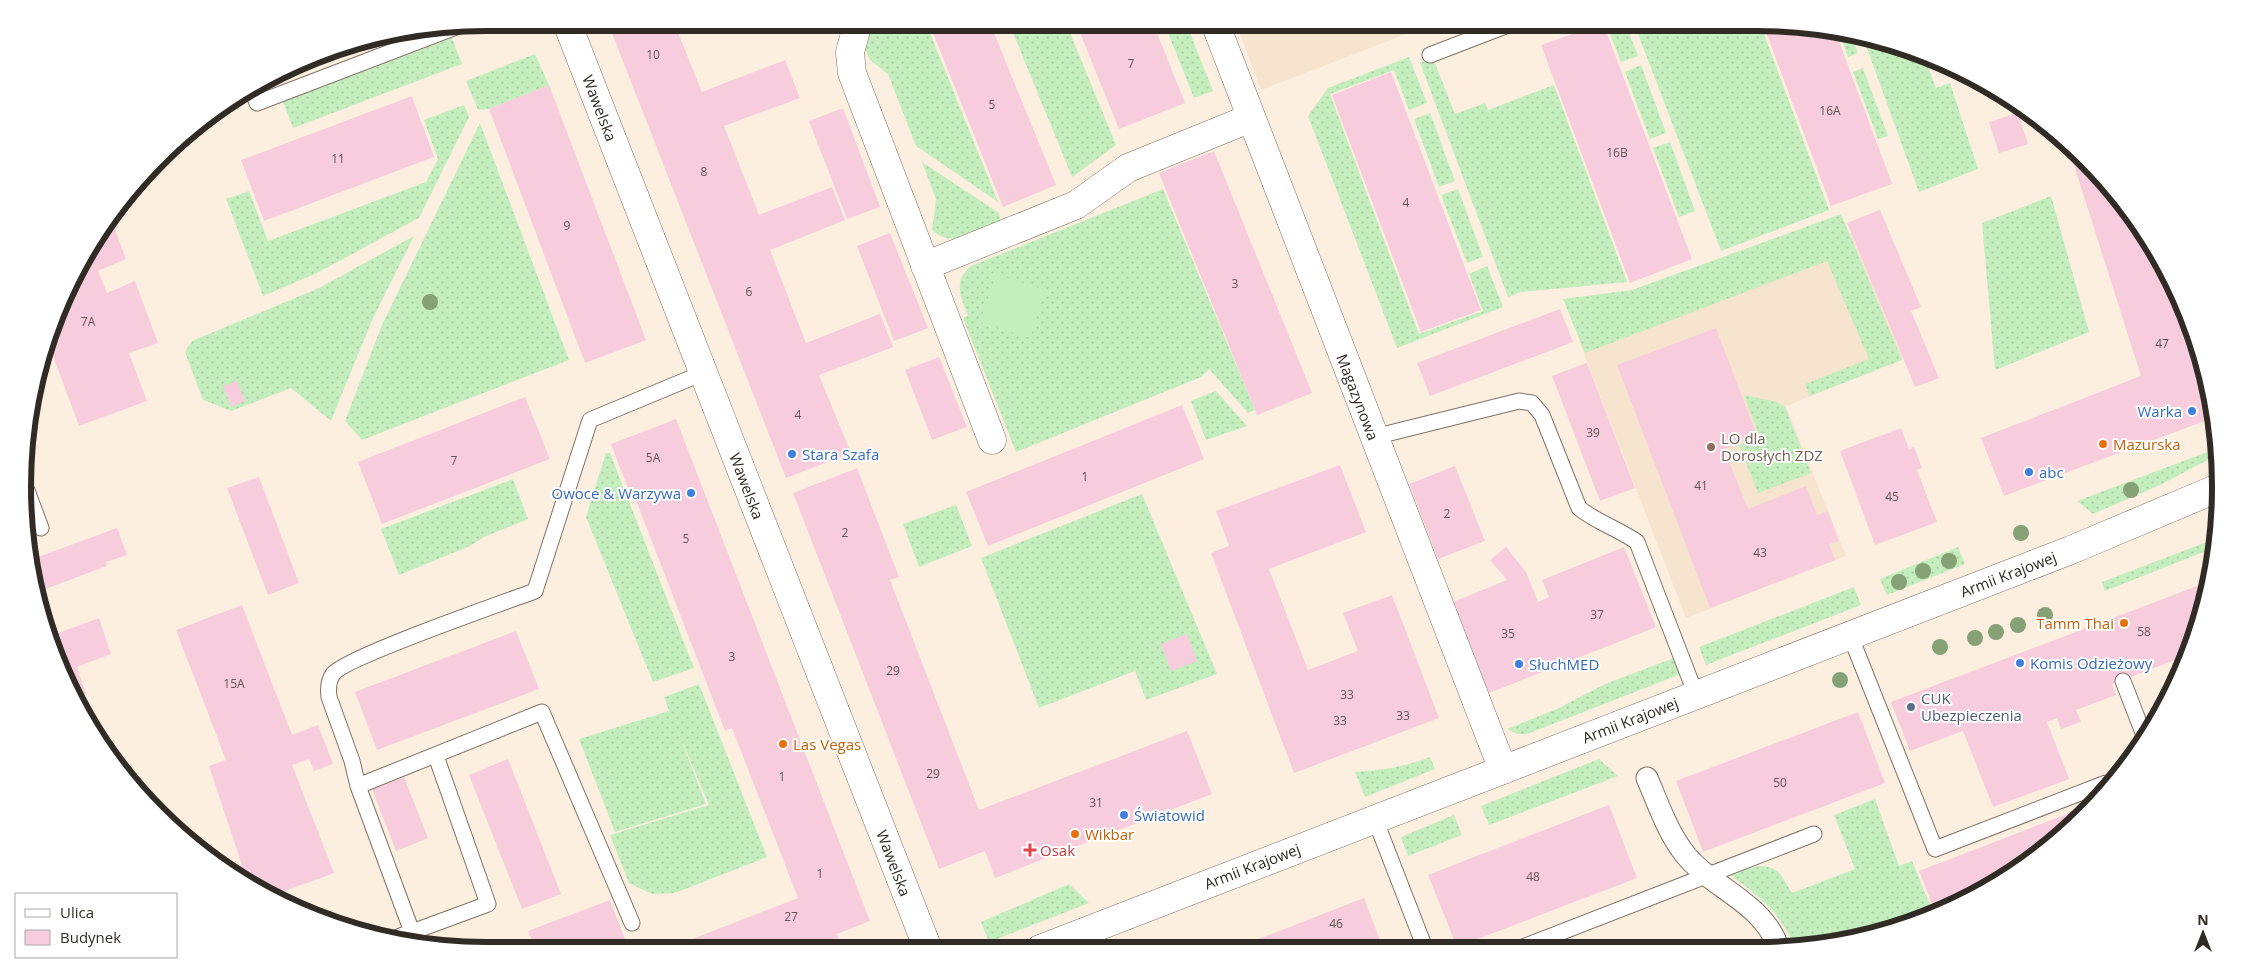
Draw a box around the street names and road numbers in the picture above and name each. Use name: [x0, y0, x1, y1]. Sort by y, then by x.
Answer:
street label: Wawelska: [578, 72, 622, 144]
street label: Magazynowa: [1332, 351, 1384, 443]
street label: Wawelska: [725, 450, 769, 522]
street label: Armii Krajowej: [1957, 547, 2059, 601]
street label: Armii Krajowej: [1579, 693, 1681, 747]
street label: Wawelska: [872, 827, 916, 899]
street label: Armii Krajowej: [1201, 839, 1303, 893]

